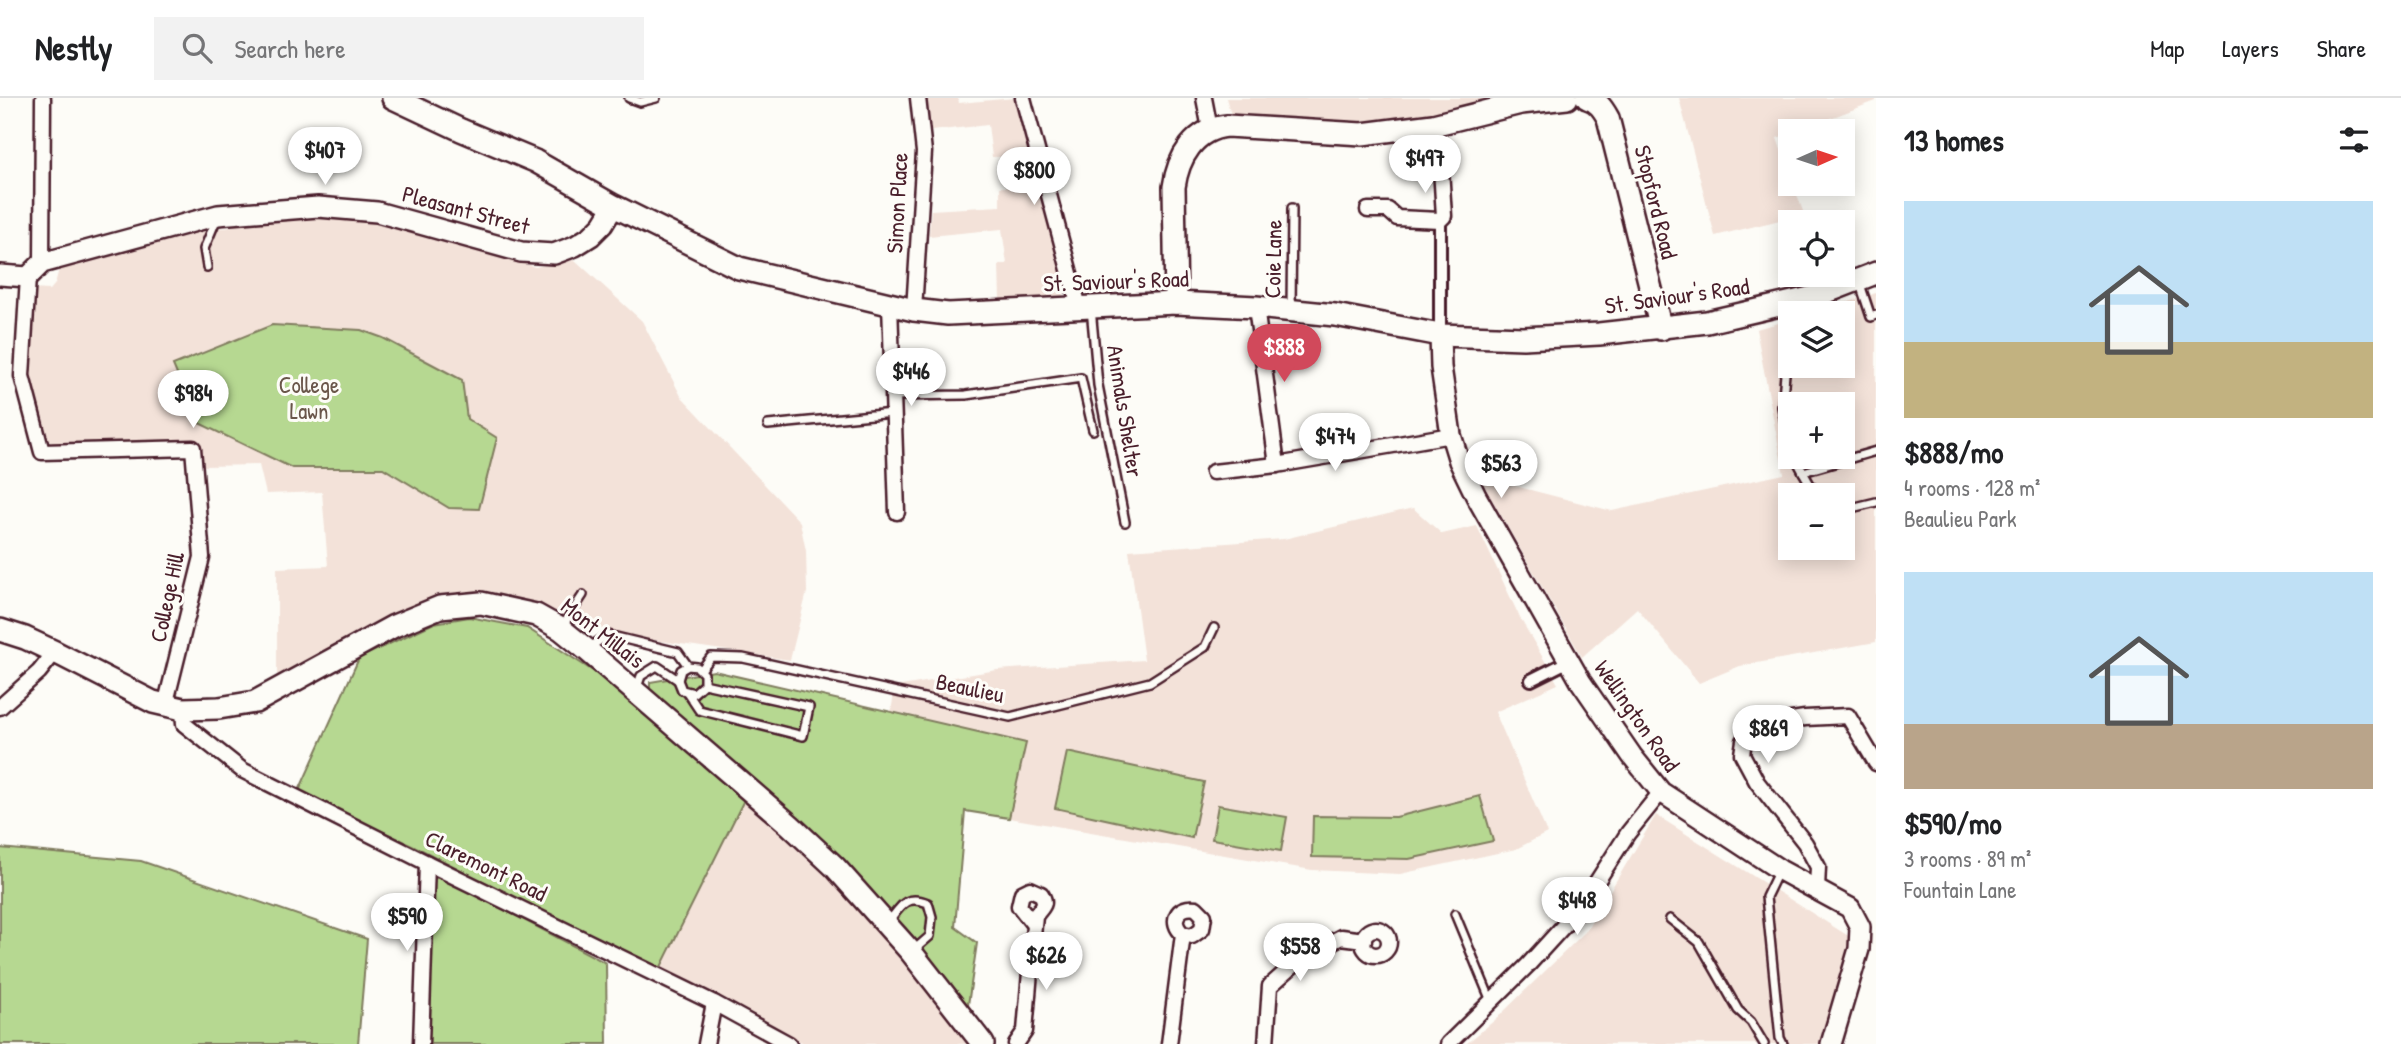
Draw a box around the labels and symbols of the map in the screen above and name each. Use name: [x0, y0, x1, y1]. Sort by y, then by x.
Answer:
north arrow: [1778, 119, 1855, 196]
pin: $407: [284, 127, 366, 187]
pin: $497: [1384, 136, 1466, 195]
street label: Stopford Road: [1627, 142, 1686, 262]
pin: $800: [993, 148, 1075, 207]
street label: Simon Place: [878, 152, 915, 254]
street label: Pleasant Street: [399, 178, 534, 242]
street label: Coie Lane: [1256, 219, 1289, 299]
street label: St. Saviour's Road: [1043, 262, 1189, 299]
street label: St. Saviour's Road: [1603, 270, 1751, 321]
pin: $888: [1243, 324, 1325, 384]
street label: Animals Shelter: [1100, 343, 1151, 479]
pin: $446: [870, 348, 952, 408]
park label: College Lawn: [279, 369, 339, 426]
pin: $984: [152, 370, 234, 430]
pin: $474: [1294, 414, 1376, 473]
pin: $563: [1460, 440, 1542, 500]
street label: College Hill: [142, 548, 191, 645]
street label: Mont Millais: [555, 590, 652, 675]
street label: Wellington Road: [1588, 654, 1687, 778]
street label: Beaulieu: [933, 665, 1007, 710]
pin: $869: [1727, 706, 1809, 765]
street label: Claremont Road: [420, 823, 552, 908]
pin: $448: [1536, 878, 1618, 937]
pin: $590: [366, 894, 448, 953]
pin: $558: [1259, 924, 1341, 983]
pin: $626: [1005, 932, 1087, 992]

